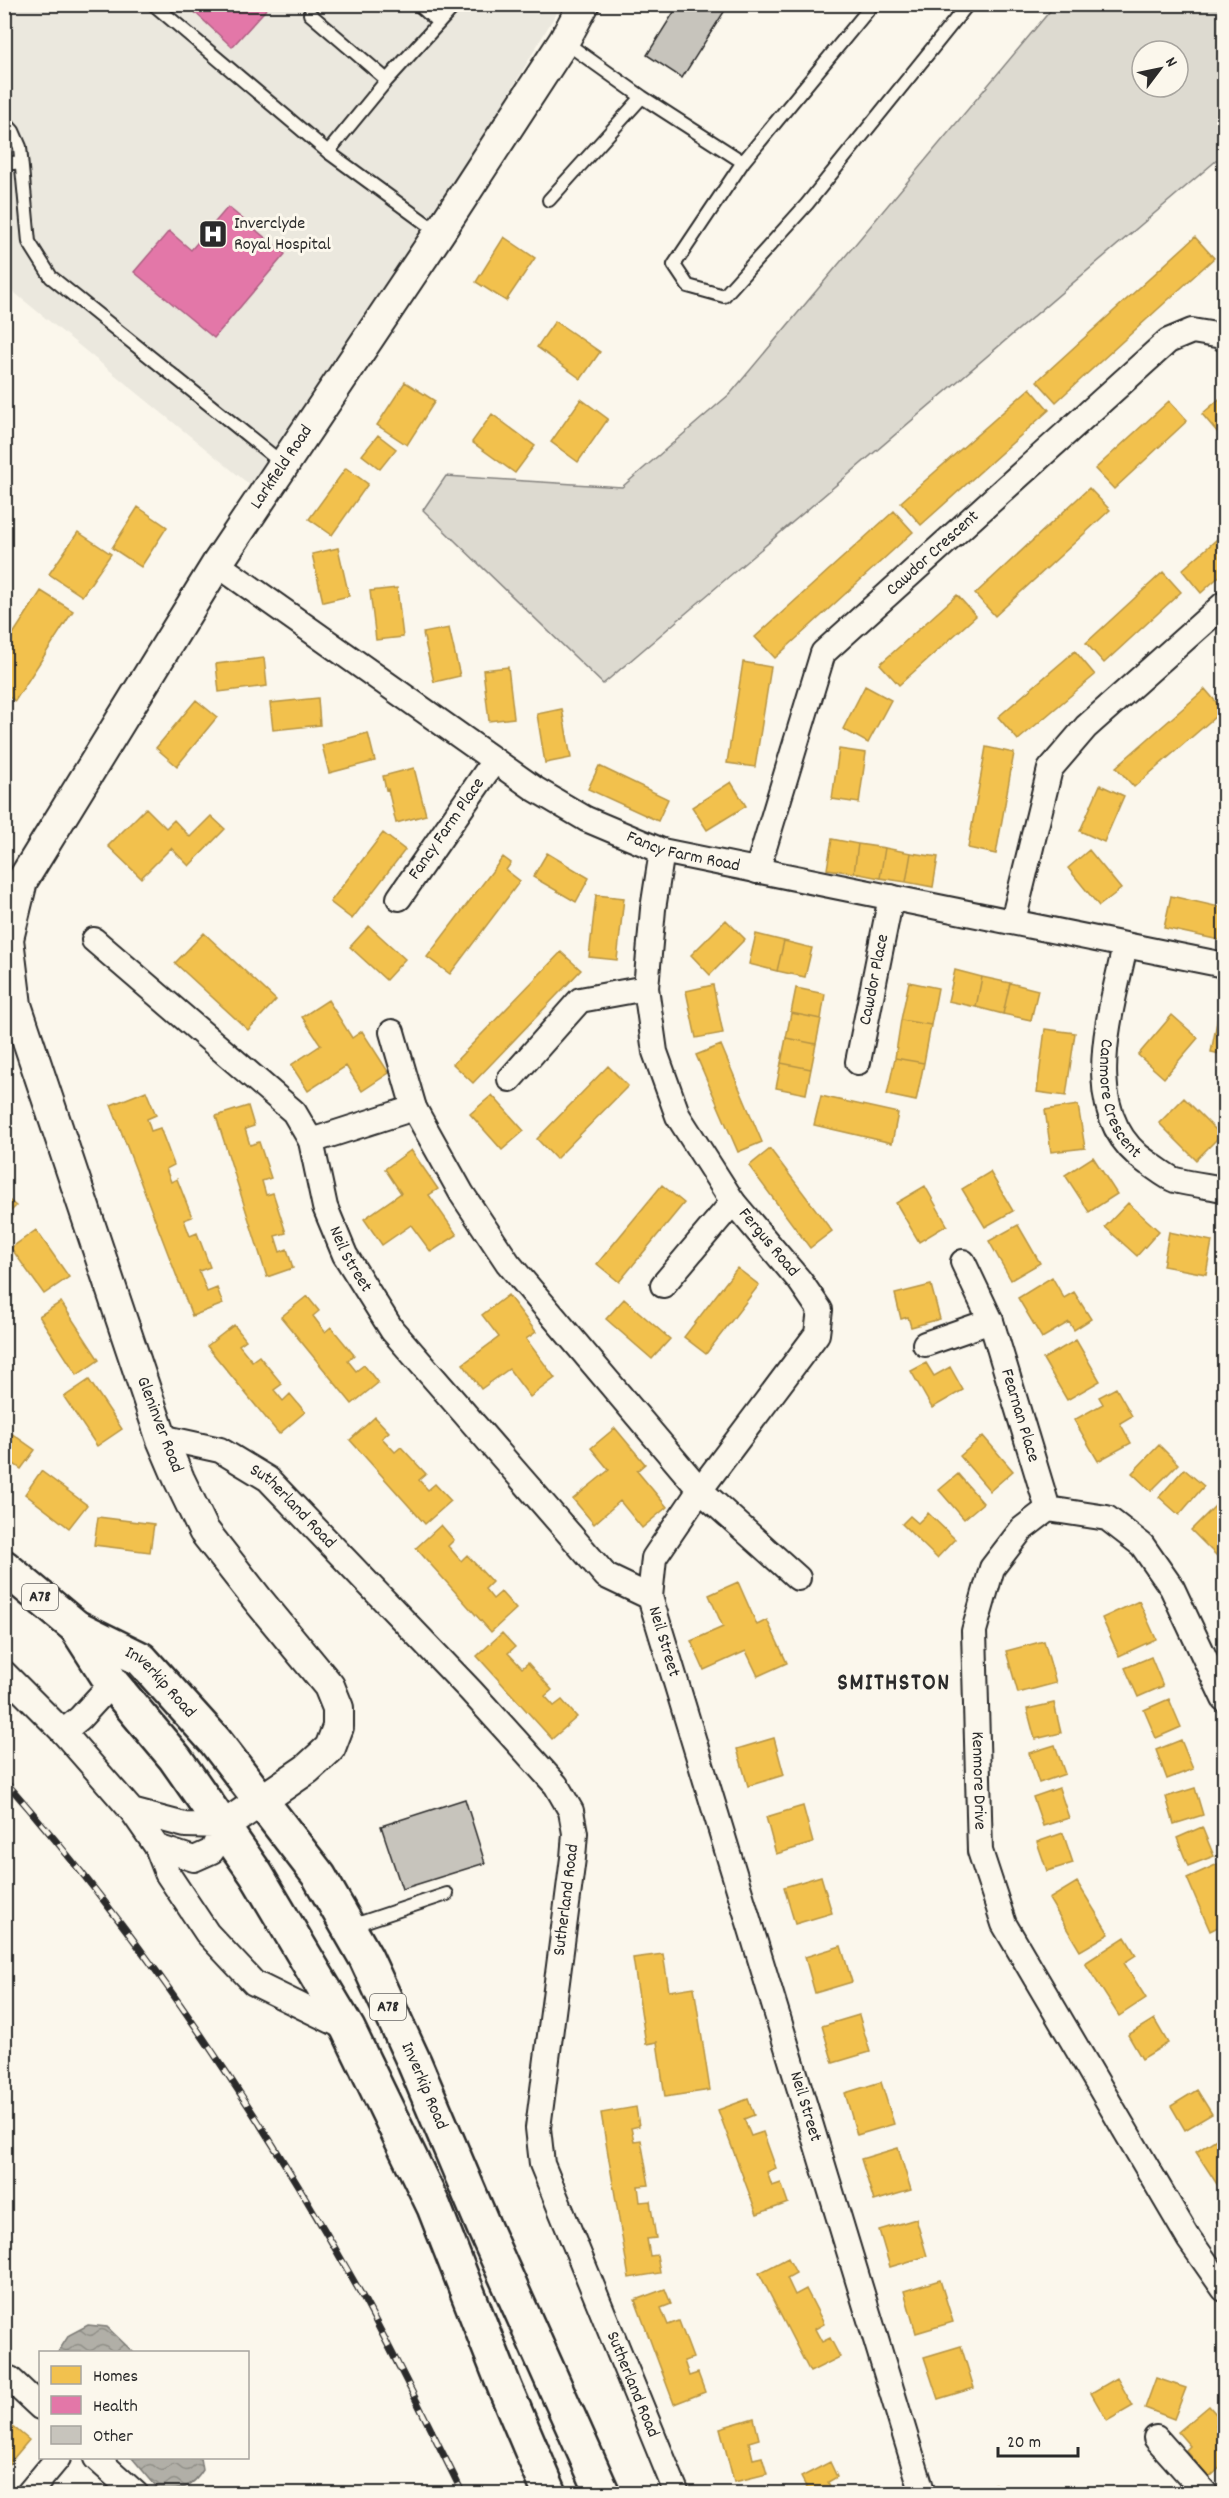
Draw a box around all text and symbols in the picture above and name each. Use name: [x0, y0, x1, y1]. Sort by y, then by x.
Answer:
north arrow: [1130, 39, 1190, 99]
text: N: [1159, 53, 1182, 72]
place label: Inverclyde Royal Hospital: [234, 212, 331, 258]
hospital icon: Inverclyde Royal Hospital: [197, 218, 229, 250]
street label: Larkfield Road: [245, 420, 319, 514]
street label: Cawdor Crescent: [881, 505, 985, 602]
street label: Fancy Farm Place: [403, 773, 491, 885]
street label: Fancy Farm Road: [622, 825, 742, 879]
street label: Cawdor Place: [853, 932, 896, 1027]
street label: Canmore Crescent: [1092, 1038, 1147, 1165]
street label: Fergus Road: [732, 1203, 804, 1283]
street label: Neil Street: [322, 1222, 378, 1298]
street label: Fearnan Place: [994, 1366, 1046, 1465]
street label: Gleninver Road: [129, 1373, 189, 1477]
street label: Sutherland Road: [245, 1458, 341, 1555]
road number: A78: [22, 1584, 58, 1610]
street label: Neil Street: [641, 1604, 686, 1680]
street label: Inverkip Road: [121, 1640, 201, 1724]
district label: SMITHSTON: [837, 1667, 951, 1701]
street label: Kenmore Drive: [964, 1731, 992, 1830]
street label: Sutherland Road: [548, 1843, 586, 1957]
road number: A78: [370, 1994, 406, 2020]
street label: Inverkip Road: [394, 2038, 454, 2133]
street label: Neil Street: [783, 2068, 828, 2145]
street label: Sutherland Road: [599, 2328, 665, 2441]
legend: [39, 2351, 249, 2459]
text: Homes: [93, 2365, 138, 2390]
text: Health: [93, 2395, 138, 2420]
scale bar: [998, 2420, 1078, 2458]
text: Other: [93, 2425, 133, 2450]
text: 20 m: [1007, 2431, 1041, 2456]

